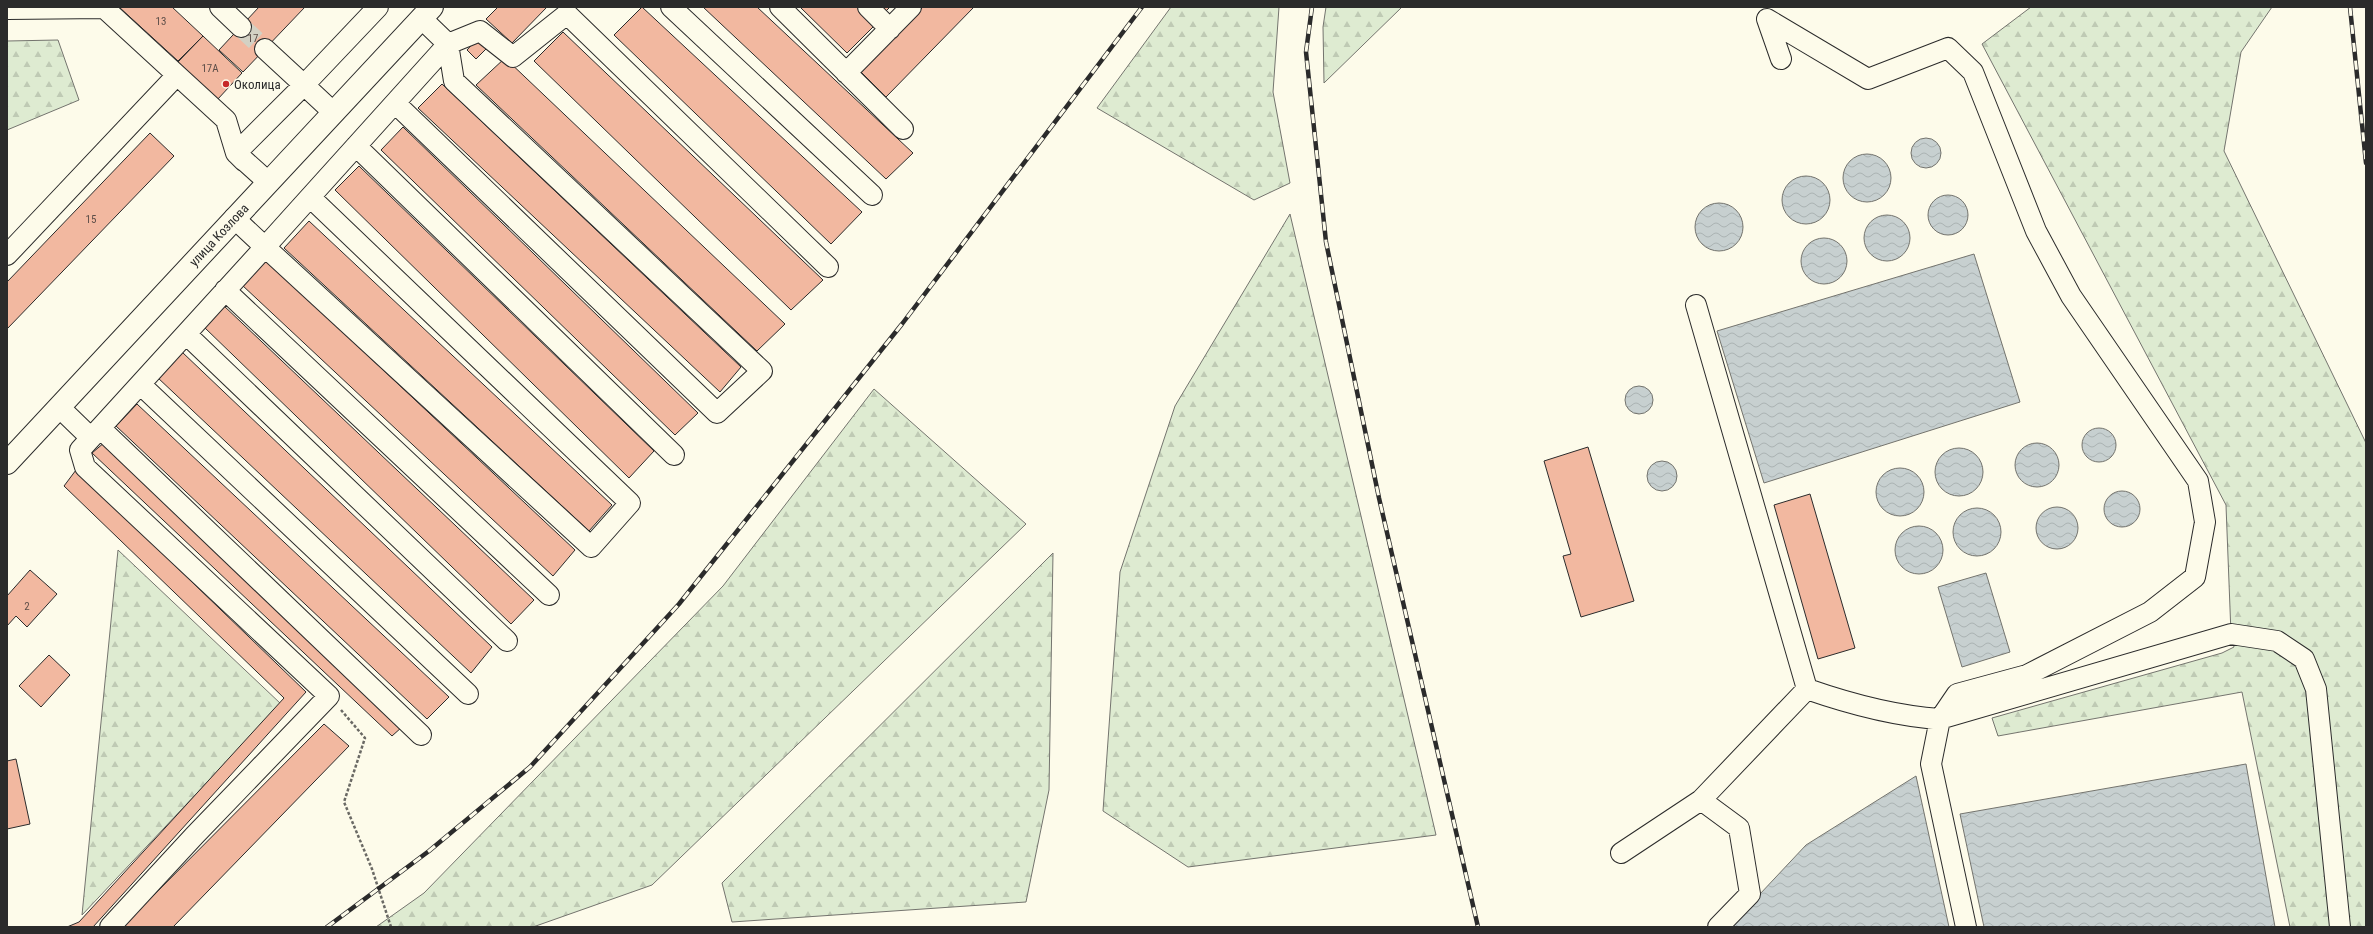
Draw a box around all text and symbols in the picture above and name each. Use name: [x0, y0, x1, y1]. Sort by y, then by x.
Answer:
house number: 13: [156, 15, 166, 28]
house number: 17: [248, 32, 258, 45]
house number: 17А: [201, 62, 219, 75]
place label: Околица: [234, 77, 281, 92]
marker: Околица: [221, 79, 231, 89]
street label: улица Козлова: [186, 201, 252, 269]
house number: 15: [86, 213, 96, 226]
house number: 2: [24, 600, 30, 613]

